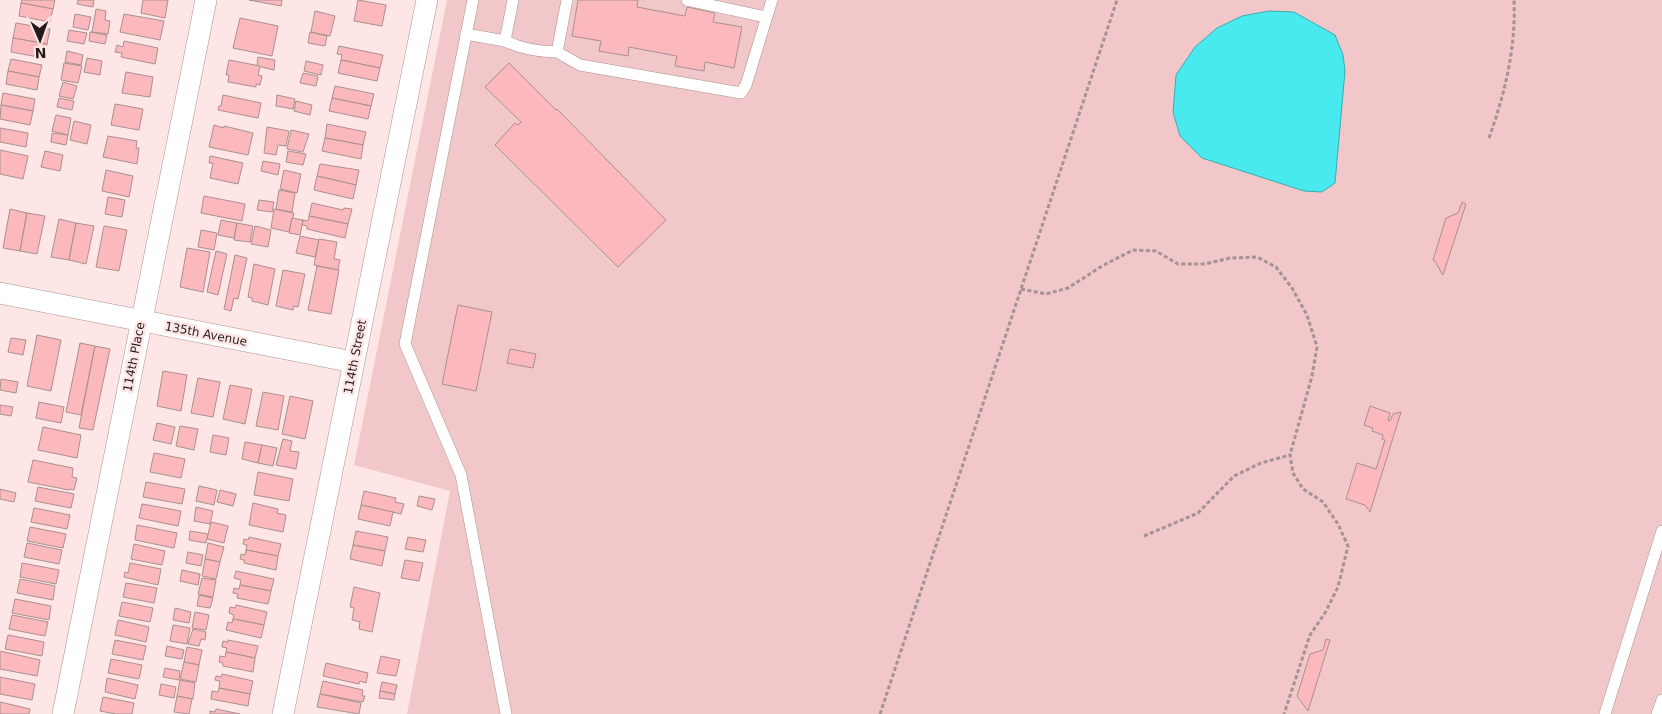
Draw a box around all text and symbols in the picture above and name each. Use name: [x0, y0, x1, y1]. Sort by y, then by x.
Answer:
north arrow: [15, 15, 65, 65]
text: N: [34, 45, 47, 61]
street label: 114th Street: [341, 318, 369, 395]
street label: 135th Avenue: [164, 319, 248, 349]
street label: 114th Place: [120, 321, 148, 393]

